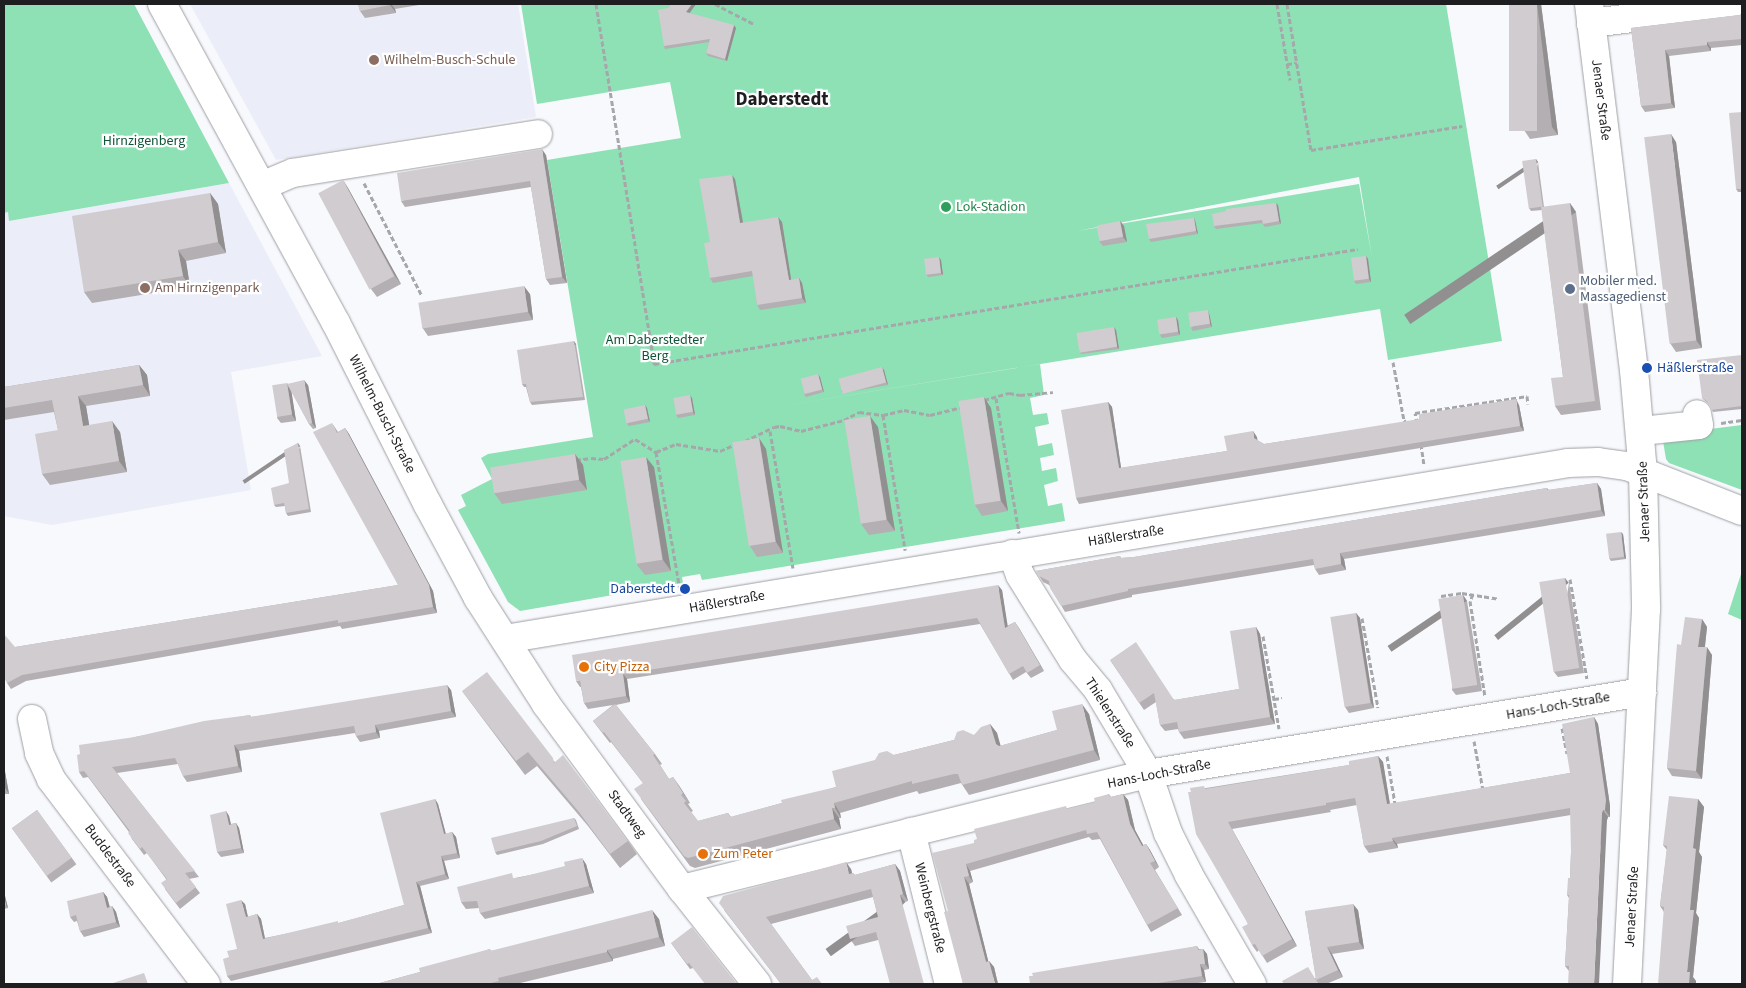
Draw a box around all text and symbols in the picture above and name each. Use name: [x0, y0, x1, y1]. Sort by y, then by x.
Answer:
place label: Wilhelm-Busch-Schule: [384, 52, 516, 68]
marker: Wilhelm-Busch-Schule: [368, 54, 380, 66]
street label: Jenaer Straße: [1588, 59, 1614, 141]
district label: Daberstedt: [735, 89, 829, 111]
park label: Hirnzigenberg: [103, 133, 185, 149]
place label: Lok-Stadion: [956, 199, 1026, 215]
marker: Lok-Stadion: [940, 201, 952, 213]
place label: Mobiler med. Massagedienst: [1580, 273, 1666, 306]
place label: Am Hirnzigenpark: [155, 280, 259, 296]
marker: Am Hirnzigenpark: [139, 282, 151, 294]
marker: Mobiler med. Massagedienst: [1564, 283, 1576, 295]
park label: Am Daberstedter Berg: [606, 332, 704, 364]
street label: Wilhelm-Busch-Straße: [345, 352, 419, 476]
place label: Häßlerstraße: [1657, 360, 1733, 376]
marker: Häßlerstraße: [1641, 362, 1653, 374]
street label: Jenaer Straße: [1634, 461, 1654, 543]
street label: Häßlerstraße: [1087, 522, 1165, 550]
place label: Daberstedt: [610, 581, 675, 597]
marker: Daberstedt: [679, 583, 691, 595]
street label: Häßlerstraße: [688, 587, 766, 617]
place label: City Pizza: [594, 659, 650, 675]
marker: City Pizza: [578, 661, 590, 673]
street label: Thielenstraße: [1081, 675, 1139, 751]
street label: Hans-Loch-Straße: [1505, 689, 1611, 723]
street label: Hans-Loch-Straße: [1106, 756, 1212, 792]
street label: Stadtweg: [604, 787, 650, 841]
street label: Buddestraße: [81, 821, 139, 891]
place label: Zum Peter: [713, 846, 773, 862]
marker: Zum Peter: [697, 848, 709, 860]
street label: Weinbergstraße: [911, 861, 949, 955]
street label: Jenaer Straße: [1621, 866, 1643, 948]

